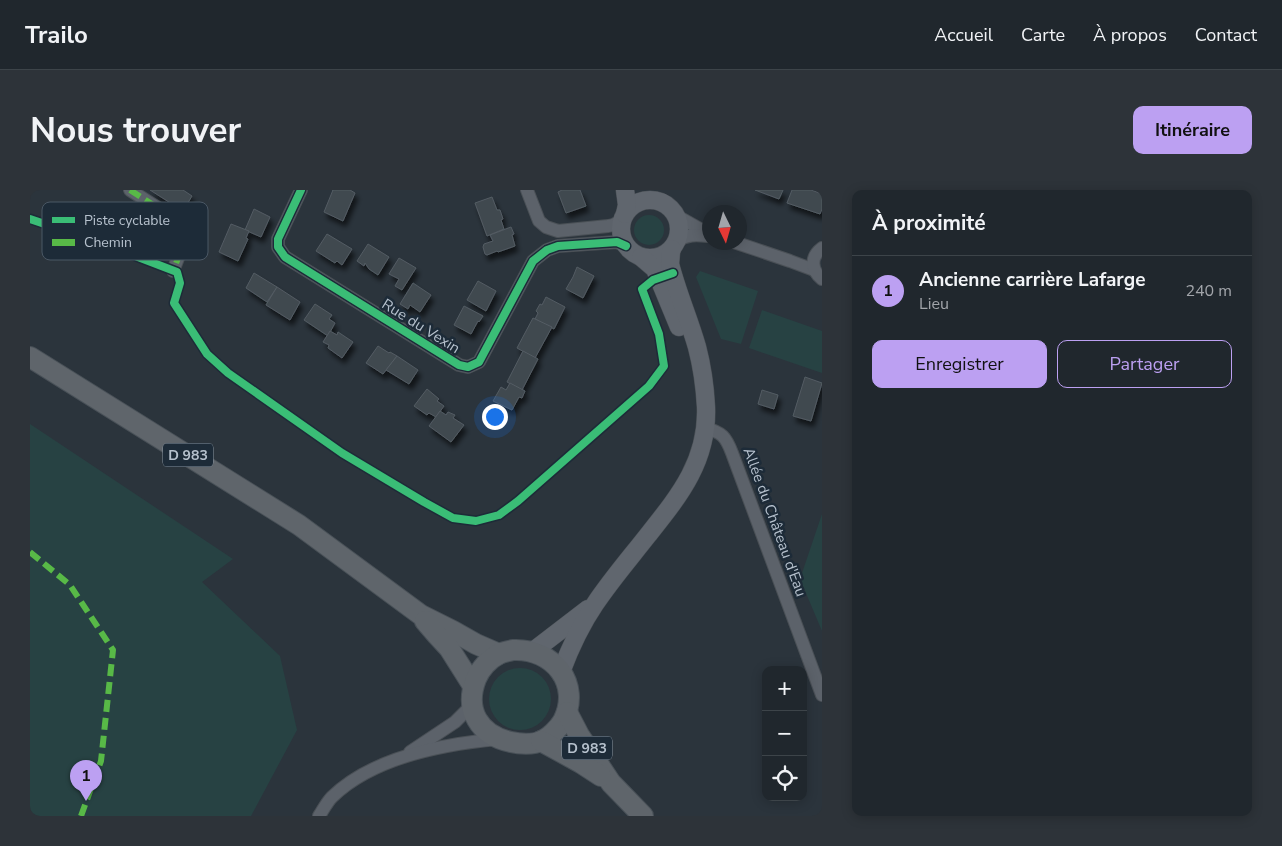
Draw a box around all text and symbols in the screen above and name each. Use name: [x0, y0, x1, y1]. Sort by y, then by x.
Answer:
text: Trailo: [25, 19, 88, 51]
text: Accueil: [934, 23, 993, 47]
text: Carte: [1021, 23, 1065, 47]
text: À propos: [1093, 23, 1167, 47]
text: Contact: [1195, 23, 1257, 47]
button: Itinéraire: [1133, 106, 1252, 154]
text: Nous trouver: [30, 107, 241, 154]
legend: [42, 202, 208, 260]
north arrow: [702, 205, 747, 250]
text: À proximité: [872, 209, 986, 237]
text: Piste cyclable: [84, 211, 170, 230]
text: Chemin: [84, 233, 132, 252]
text: Ancienne carrière Lafarge: [919, 267, 1145, 293]
text: 1: [883, 280, 893, 302]
text: 240 m: [1185, 280, 1232, 302]
text: Lieu: [919, 293, 949, 315]
street label: Rue du Vexin: [378, 294, 464, 358]
button: Enregistrer: [872, 340, 1047, 388]
button: Partager: [1057, 340, 1232, 388]
your location: [482, 404, 508, 430]
road number: D 983: [163, 444, 213, 466]
street label: Allée du Château d'Eau: [739, 445, 811, 599]
map controls: [762, 666, 807, 801]
button: +: [762, 666, 807, 711]
button: −: [762, 711, 807, 756]
road number: D 983: [562, 736, 612, 760]
button: locate: [762, 756, 807, 801]
pin: 1: [70, 760, 102, 801]

